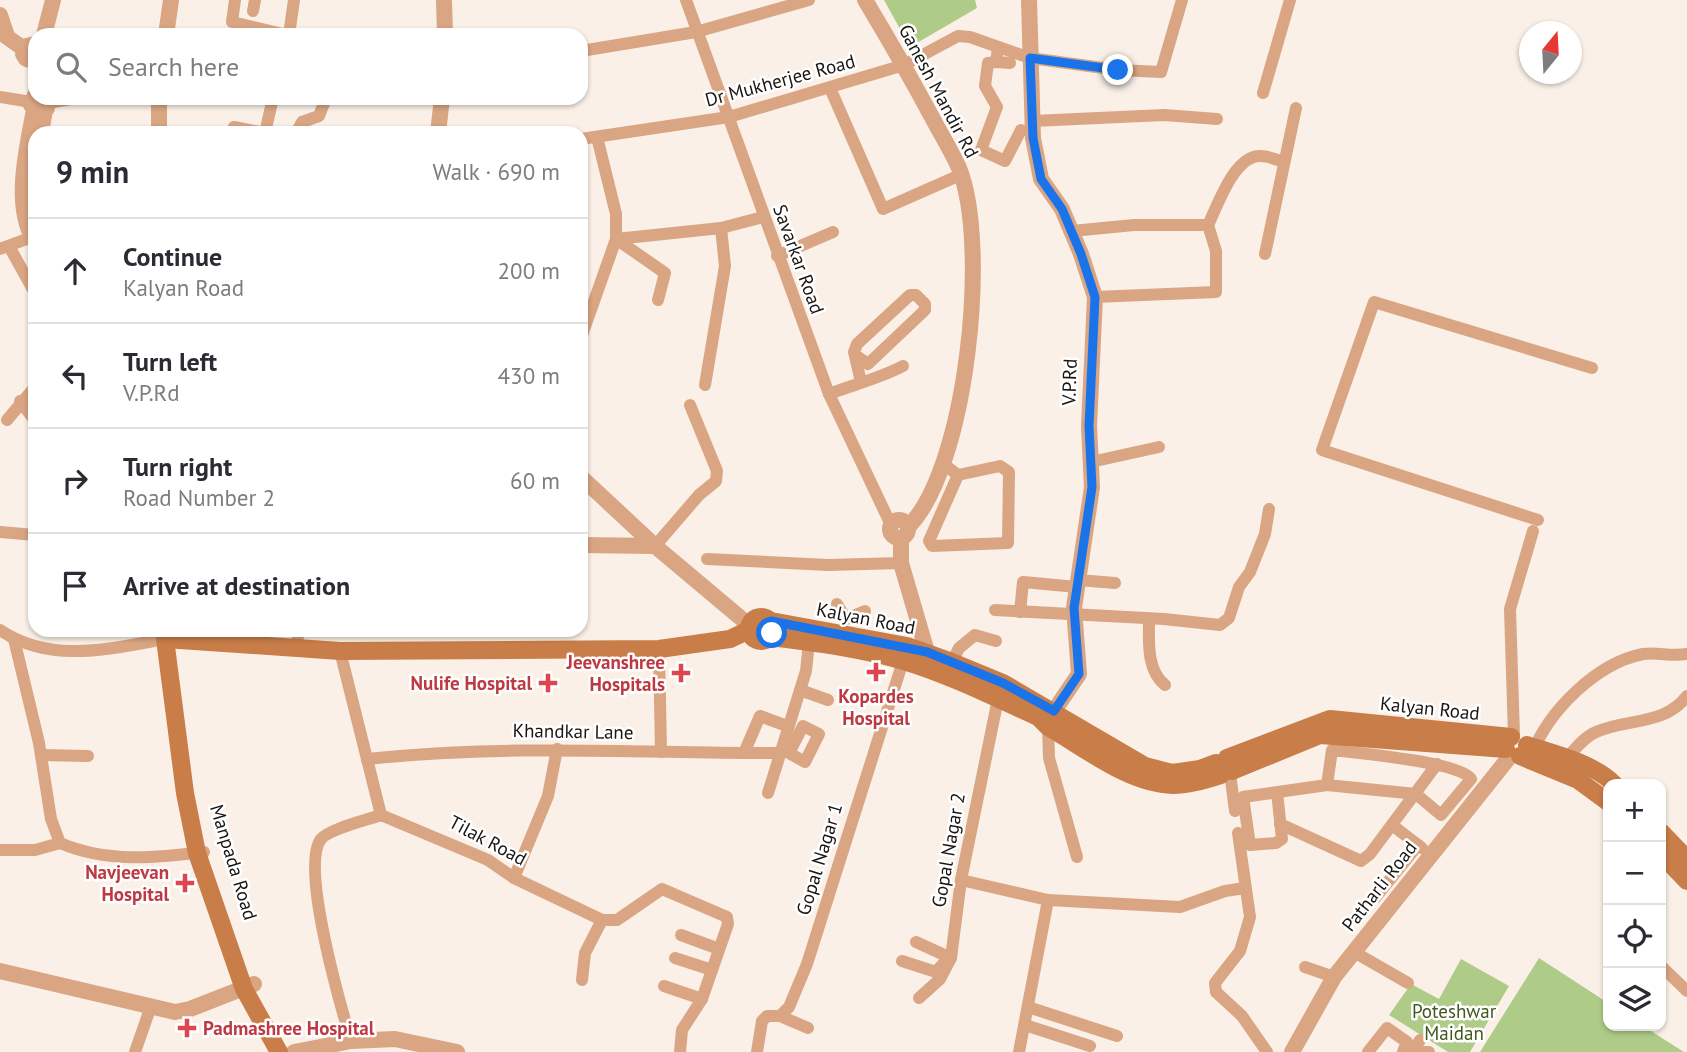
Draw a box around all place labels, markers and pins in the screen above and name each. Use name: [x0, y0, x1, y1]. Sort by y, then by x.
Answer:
place label: Jeevanshree Hospitals: [566, 650, 665, 696]
marker: Kopardes Hospital: [866, 662, 886, 682]
marker: Jeevanshree Hospitals: [671, 663, 691, 683]
place label: Nulife Hospital: [411, 671, 532, 695]
marker: Nulife Hospital: [538, 673, 558, 693]
place label: Kopardes Hospital: [838, 684, 914, 730]
place label: Navjeevan Hospital: [85, 860, 169, 906]
marker: Navjeevan Hospital: [175, 873, 195, 893]
place label: Padmashree Hospital: [203, 1016, 375, 1040]
marker: Padmashree Hospital: [177, 1018, 197, 1038]

